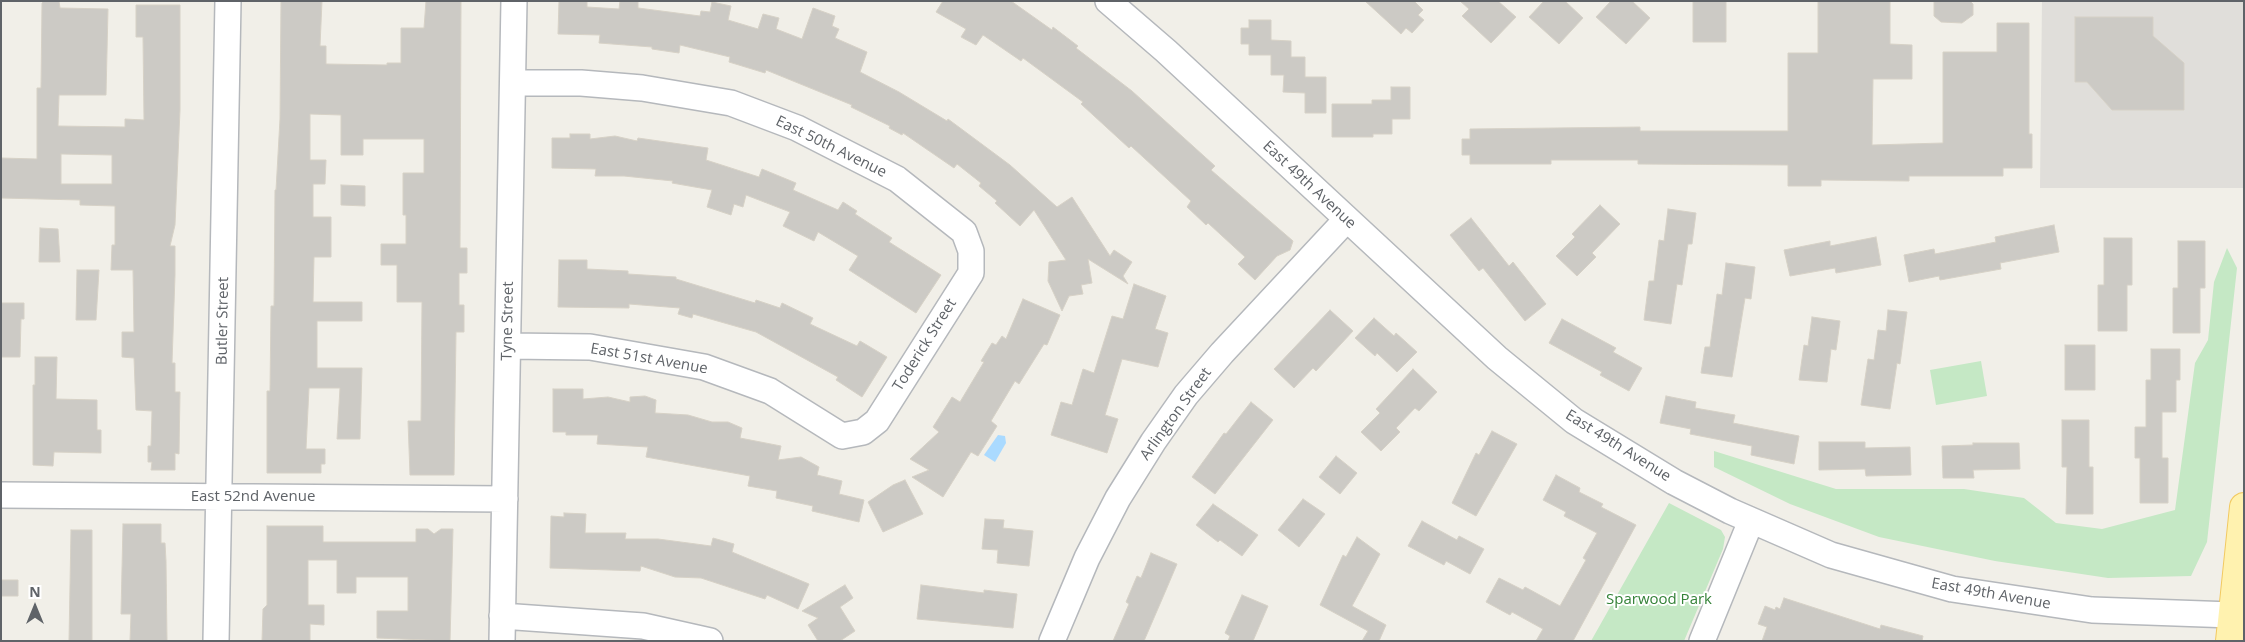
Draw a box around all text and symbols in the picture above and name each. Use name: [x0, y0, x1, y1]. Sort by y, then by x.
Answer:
street label: East 50th Avenue: [773, 112, 889, 182]
street label: East 49th Avenue: [1259, 137, 1359, 233]
street label: Butler Street: [213, 277, 233, 365]
street label: Tyne Street: [498, 281, 518, 361]
street label: Toderick Street: [889, 295, 961, 395]
street label: East 51st Avenue: [589, 340, 709, 378]
street label: Arlington Street: [1136, 364, 1216, 464]
street label: East 49th Avenue: [1562, 406, 1674, 486]
street label: East 52nd Avenue: [191, 488, 315, 506]
street label: East 49th Avenue: [1930, 575, 2052, 613]
north arrow: [10, 582, 60, 632]
text: N: [29, 582, 41, 601]
park label: Sparwood Park: [1606, 591, 1712, 609]

